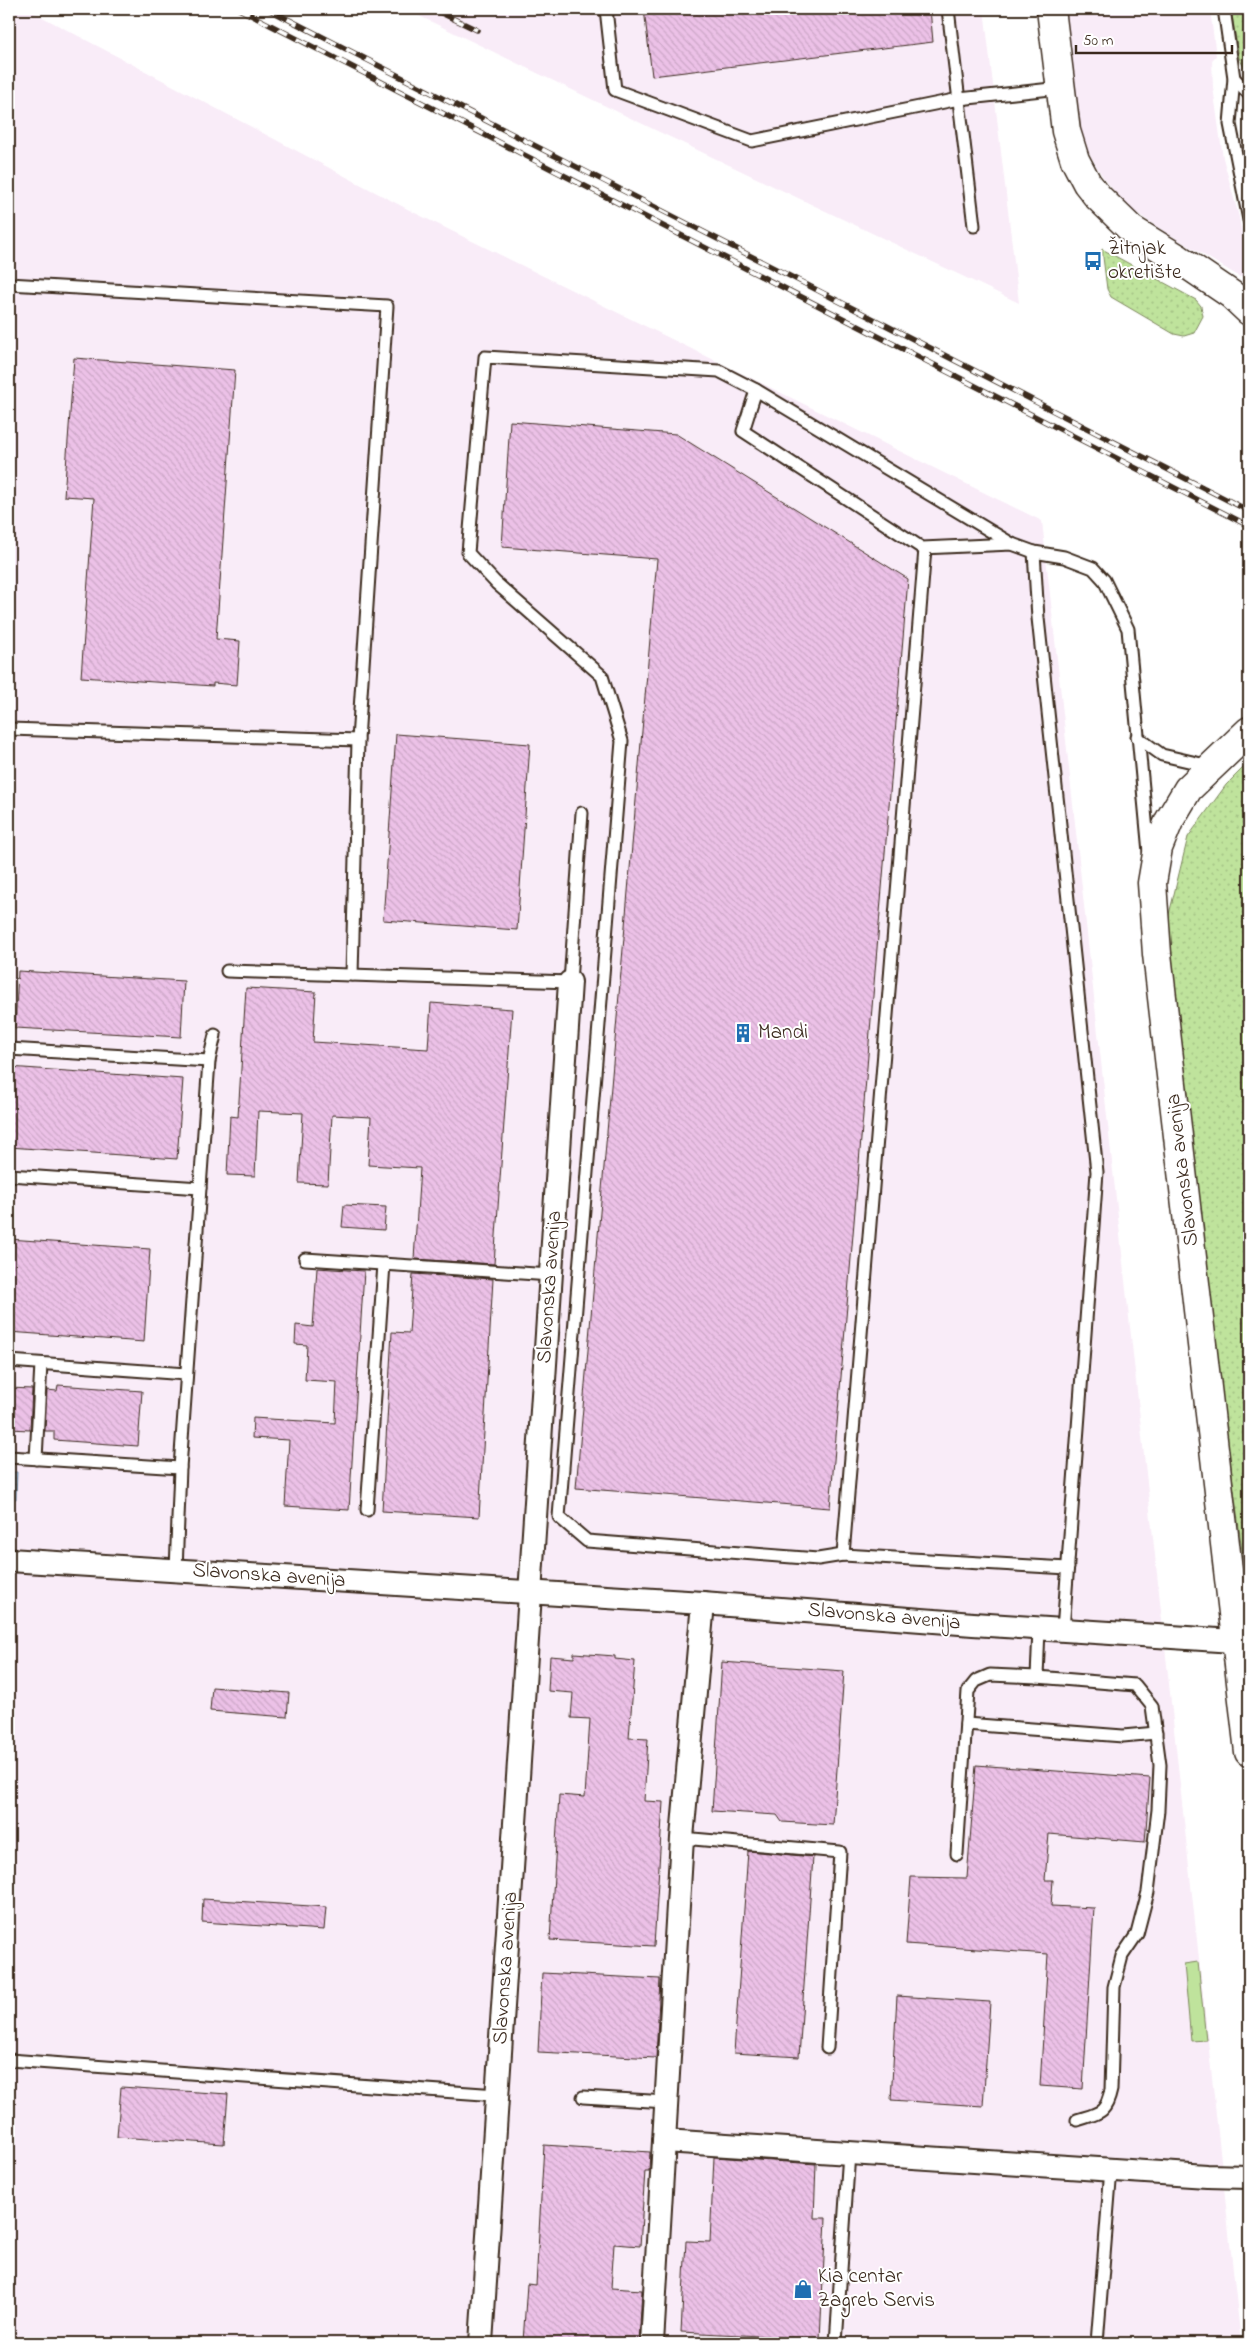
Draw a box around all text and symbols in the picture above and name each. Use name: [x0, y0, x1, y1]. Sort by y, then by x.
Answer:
scale bar: [1076, 22, 1232, 54]
text: 50 m: [1083, 30, 1114, 52]
place label: Žitnjak okretište: [1108, 234, 1182, 288]
bus stop icon: Žitnjak okretište: [1082, 250, 1104, 272]
place label: Mandi: [758, 1018, 808, 1048]
building icon: Mandi: [732, 1022, 754, 1044]
street label: Slavonska avenija: [1159, 1092, 1207, 1248]
street label: Slavonska avenija: [530, 1209, 570, 1365]
street label: Slavonska avenija: [191, 1556, 347, 1596]
street label: Slavonska avenija: [806, 1595, 962, 1639]
street label: Slavonska avenija: [486, 1890, 526, 2046]
place label: Kia centar Zagreb Servis: [818, 2262, 935, 2318]
shop icon: Kia centar Zagreb Servis: [792, 2278, 814, 2300]

